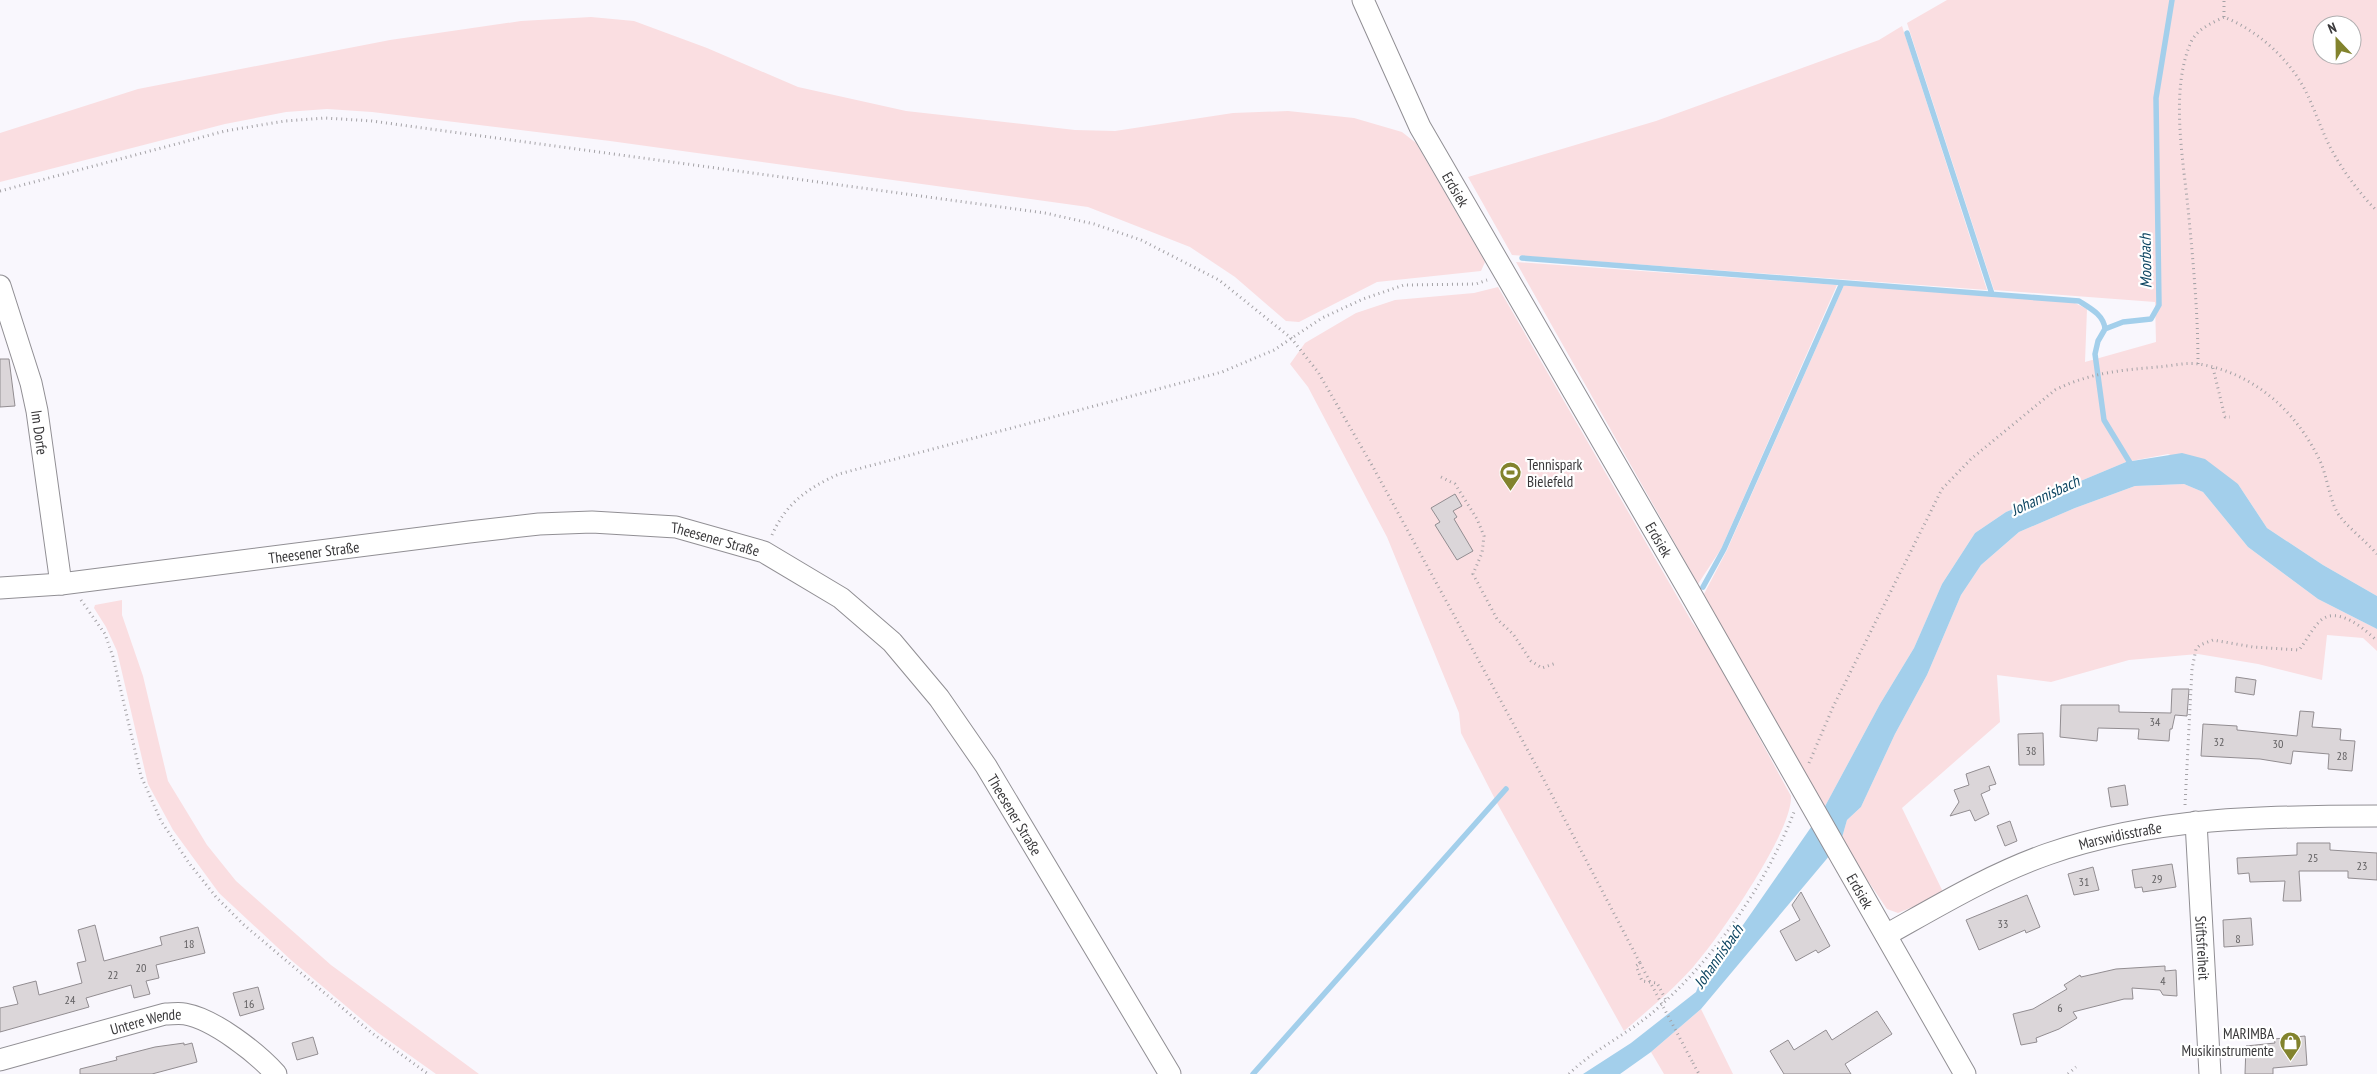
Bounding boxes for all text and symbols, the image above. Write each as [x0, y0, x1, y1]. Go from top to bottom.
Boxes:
north arrow [2312, 15, 2362, 65]
text: N [2325, 18, 2339, 38]
street label: Erdsiek [1438, 168, 1474, 210]
water label: Moorbach [2135, 233, 2155, 288]
street label: Im Dorfe [27, 409, 52, 456]
place label: Tennispark Bielefeld [1527, 455, 1582, 491]
sports icon: Tennispark Bielefeld [1499, 461, 1523, 492]
water label: Johannisbach [2007, 470, 2083, 520]
street label: Theesener Straße [671, 517, 762, 560]
street label: Erdsiek [1642, 518, 1677, 561]
street label: Theesener Straße [267, 537, 360, 567]
house number: 34 [2150, 714, 2161, 729]
house number: 32 [2214, 734, 2224, 749]
house number: 30 [2273, 736, 2283, 751]
house number: 38 [2026, 743, 2036, 758]
house number: 28 [2337, 748, 2347, 763]
street label: Theesener Straße [983, 771, 1047, 859]
street label: Marswidisstraße [2076, 817, 2163, 853]
house number: 25 [2308, 850, 2318, 865]
house number: 23 [2357, 858, 2367, 873]
street label: Erdsiek [1843, 870, 1878, 912]
house number: 29 [2152, 871, 2162, 886]
house number: 31 [2079, 874, 2089, 889]
street label: Stiftsfreiheit [2192, 915, 2214, 980]
house number: 33 [1998, 916, 2008, 931]
water label: Johannisbach [1688, 919, 1748, 993]
house number: 8 [2235, 931, 2241, 946]
house number: 18 [184, 936, 194, 951]
house number: 20 [136, 960, 146, 975]
house number: 22 [108, 967, 118, 982]
house number: 4 [2160, 973, 2166, 988]
house number: 24 [65, 992, 76, 1007]
house number: 16 [244, 996, 254, 1011]
house number: 6 [2057, 1000, 2063, 1015]
street label: Untere Wende [108, 1004, 181, 1038]
place label: MARIMBA Musikinstrumente [2181, 1024, 2275, 1060]
shop icon: MARIMBA Musikinstrumente [2278, 1030, 2302, 1061]

